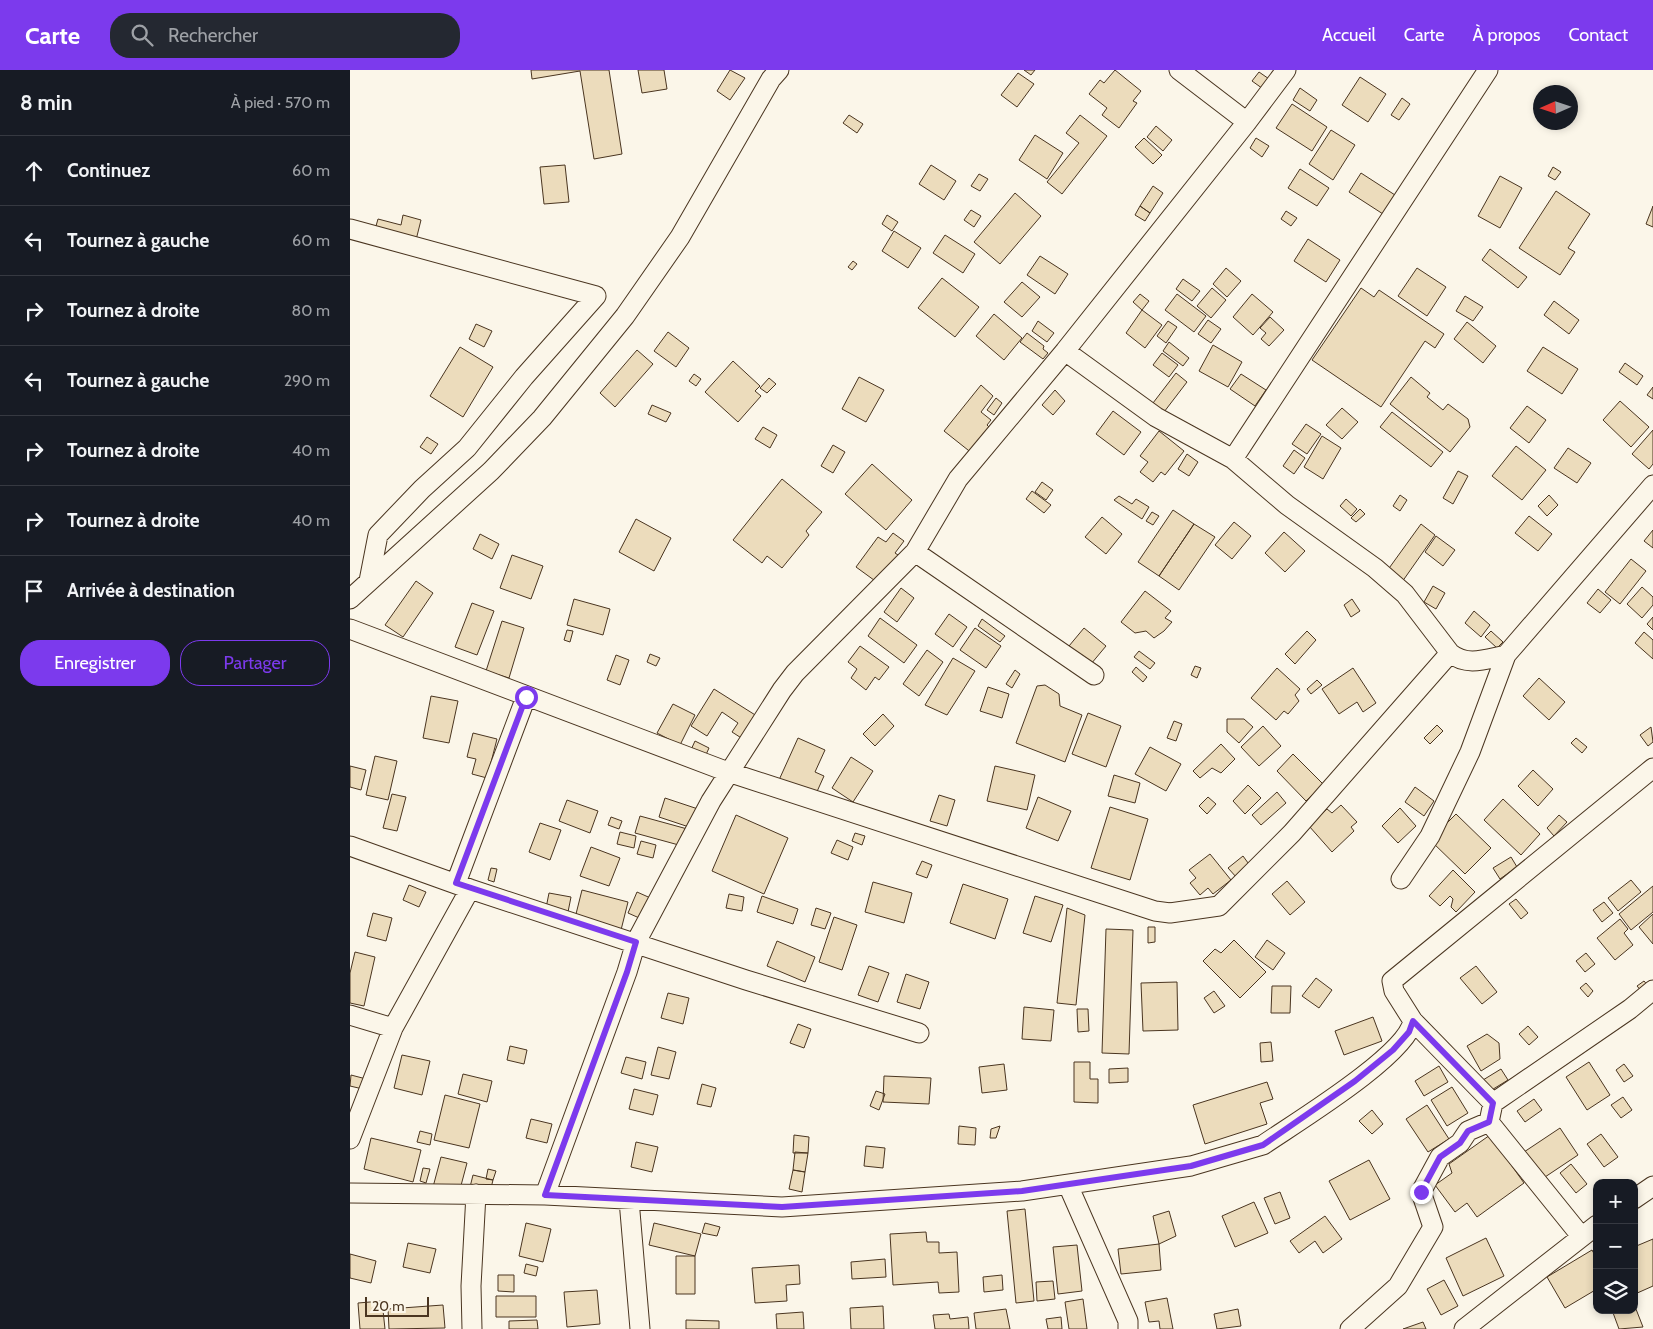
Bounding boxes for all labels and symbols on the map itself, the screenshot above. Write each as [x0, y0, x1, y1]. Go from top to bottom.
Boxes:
north arrow [1533, 85, 1578, 130]
route start [515, 686, 538, 709]
route end [1410, 1181, 1433, 1204]
scale bar [365, 1294, 429, 1317]

